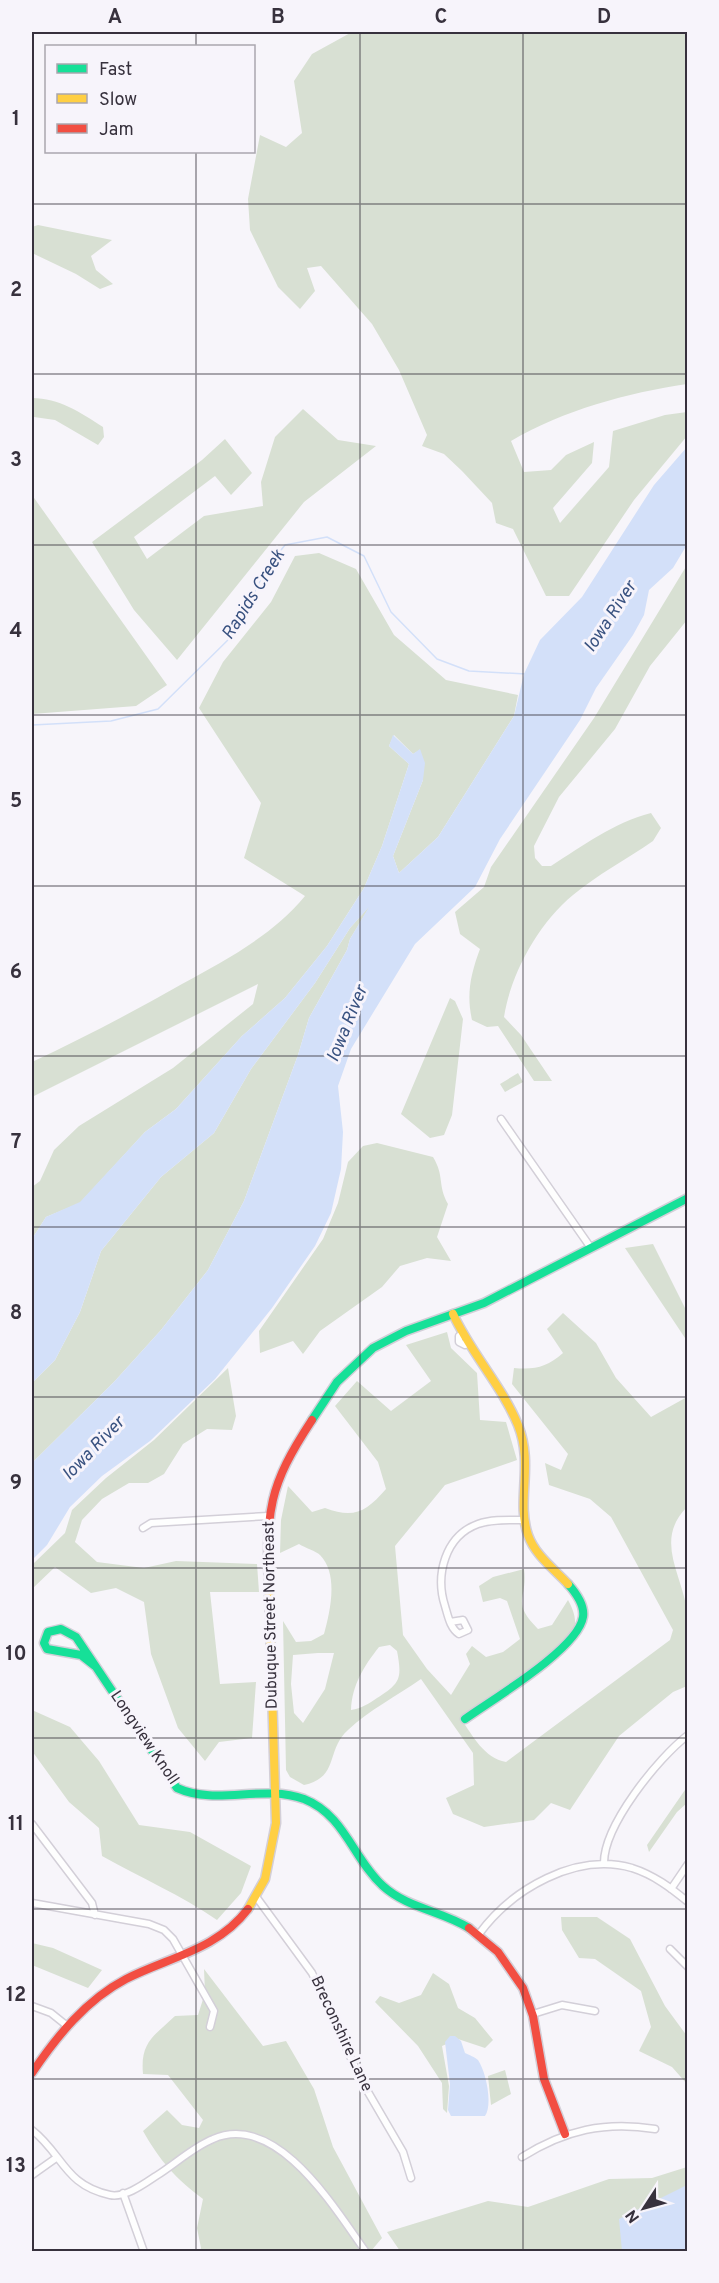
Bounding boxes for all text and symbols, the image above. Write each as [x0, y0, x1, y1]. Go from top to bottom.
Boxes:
text: A [108, 5, 122, 31]
text: B [271, 5, 285, 31]
text: C [435, 5, 447, 31]
text: D [597, 5, 611, 31]
legend [45, 45, 255, 153]
text: Fast [99, 59, 132, 82]
text: Slow [99, 89, 137, 112]
text: 1 [12, 107, 20, 133]
text: Jam [99, 119, 134, 142]
text: 2 [10, 278, 22, 304]
text: 3 [10, 448, 22, 474]
water label: Rapids Creek [217, 545, 291, 644]
water label: Iowa River [579, 575, 644, 657]
text: 4 [10, 619, 22, 645]
text: 5 [10, 789, 22, 815]
text: 6 [10, 960, 22, 986]
water label: Iowa River [322, 980, 375, 1066]
text: 7 [11, 1130, 21, 1156]
text: 8 [10, 1301, 22, 1327]
water label: Iowa River [58, 1410, 132, 1486]
text: 9 [10, 1471, 22, 1497]
street label: Dubuque Street Northeast [259, 1521, 283, 1709]
text: 10 [5, 1642, 27, 1668]
street label: Longview Knoll [105, 1687, 183, 1789]
text: 11 [8, 1812, 24, 1838]
street label: Breconshire Lane [305, 1973, 377, 2095]
text: 12 [6, 1983, 26, 2009]
text: 13 [6, 2154, 26, 2180]
north arrow [614, 2178, 674, 2238]
text: N [622, 2205, 645, 2226]

